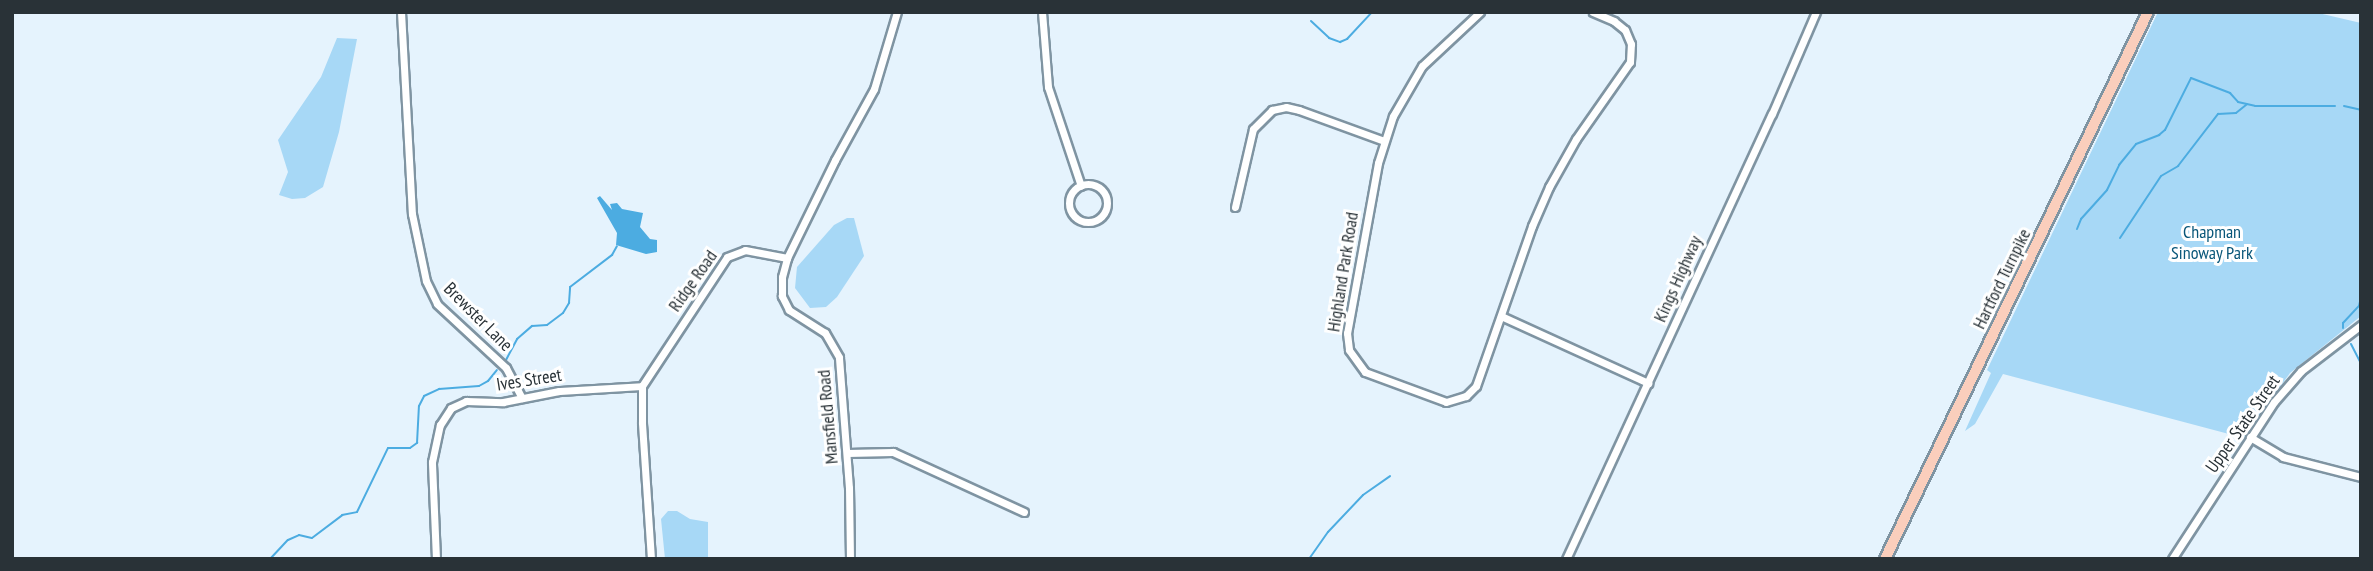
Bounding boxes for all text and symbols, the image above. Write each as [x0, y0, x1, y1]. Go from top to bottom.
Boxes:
street label: Highland Park Road [1323, 210, 1363, 334]
park label: Chapman Sinoway Park [2171, 222, 2253, 264]
street label: Hartford Turnpike [1968, 225, 2036, 333]
street label: Kings Highway [1649, 232, 1707, 326]
street label: Ridge Road [664, 246, 722, 316]
street label: Brewster Lane [439, 278, 517, 356]
street label: Ives Street [495, 364, 563, 396]
street label: Mansfield Road [813, 369, 843, 465]
street label: Upper State Street [2201, 371, 2285, 477]

